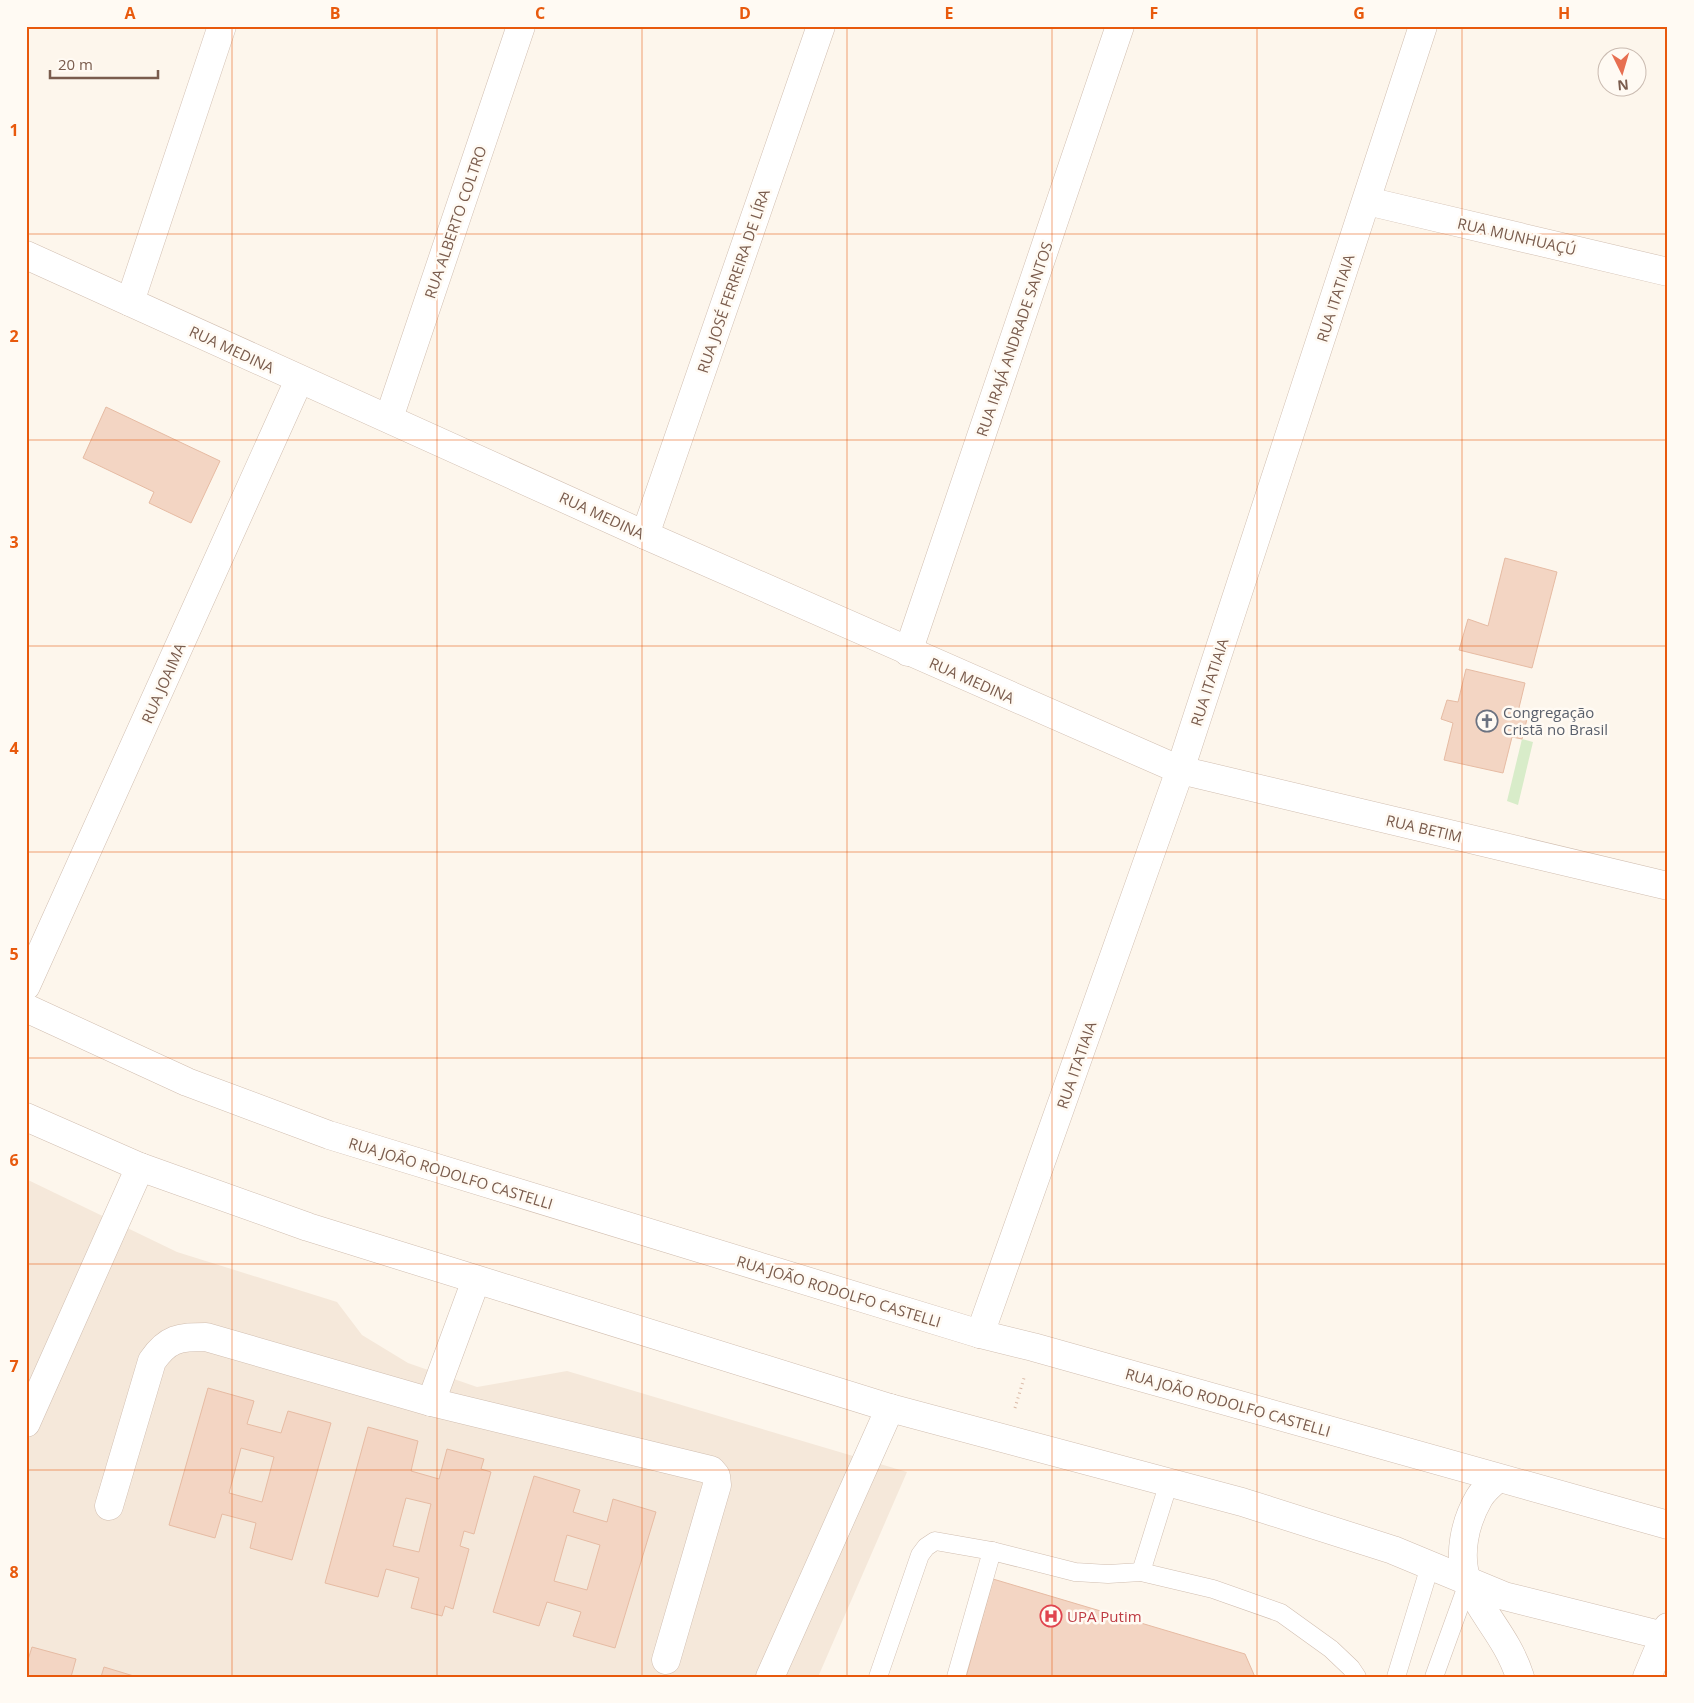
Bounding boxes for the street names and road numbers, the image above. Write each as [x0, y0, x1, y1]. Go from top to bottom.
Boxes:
street label: RUA ALBERTO COLTRO [419, 143, 491, 301]
street label: RUA JOSÉ FERREIRA DE LÍRA [692, 186, 774, 376]
street label: RUA MUNHUAÇÚ [1456, 213, 1578, 259]
street label: RUA IRAJÁ ANDRADE SANTOS [971, 239, 1057, 439]
street label: RUA ITATIAIA [1311, 251, 1359, 344]
street label: RUA MEDINA [186, 321, 278, 378]
street label: RUA MEDINA [556, 487, 648, 544]
street label: RUA ITATIAIA [1185, 635, 1233, 728]
street label: RUA JOAIMA [136, 639, 190, 726]
street label: RUA MEDINA [926, 652, 1018, 708]
street label: RUA BETIM [1384, 810, 1464, 846]
street label: RUA ITATIAIA [1052, 1018, 1100, 1111]
street label: RUA JOÃO RODOLFO CASTELLI [346, 1132, 556, 1214]
street label: RUA JOÃO RODOLFO CASTELLI [734, 1250, 944, 1332]
street label: RUA JOÃO RODOLFO CASTELLI [1123, 1363, 1333, 1441]

